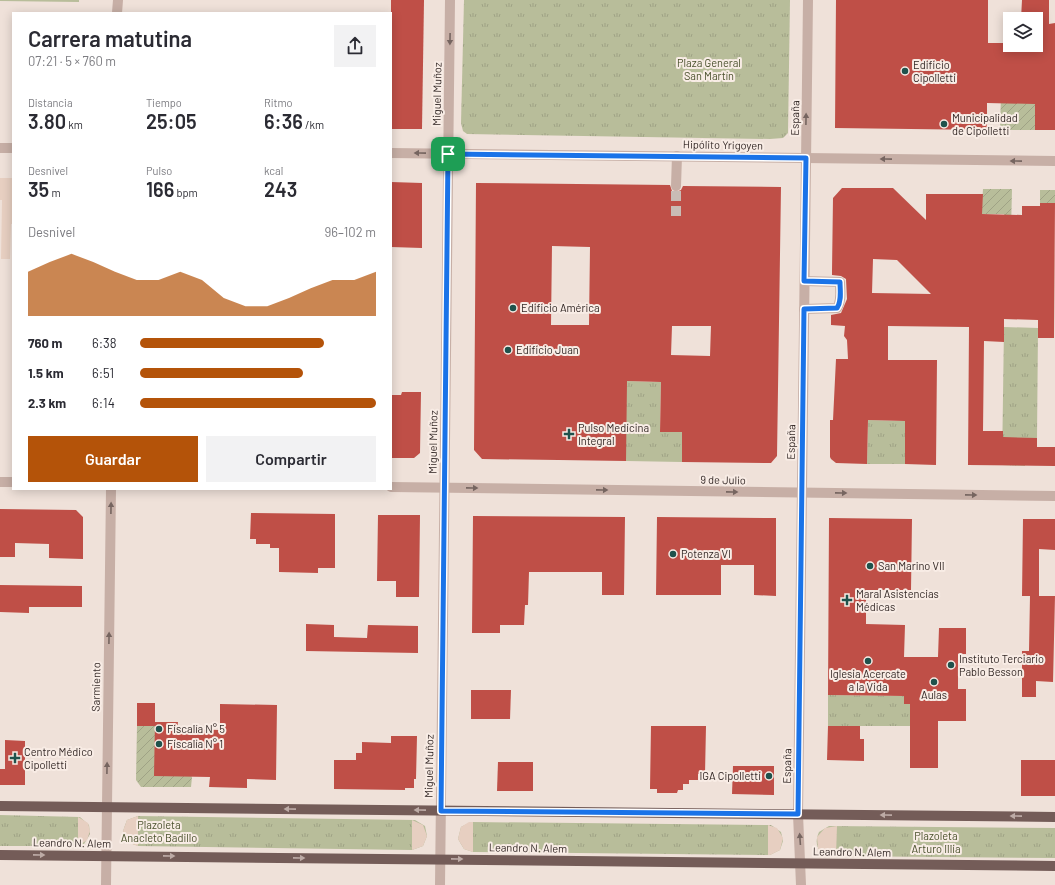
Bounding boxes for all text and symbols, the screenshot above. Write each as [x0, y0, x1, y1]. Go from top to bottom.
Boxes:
map controls [1003, 12, 1043, 52]
button: layers [1003, 12, 1043, 52]
text: Carrera matutina [28, 25, 192, 51]
button: share [334, 25, 376, 67]
one-way arrow [447, 33, 453, 46]
text: 07:21 · 5 × 760 m [28, 53, 116, 69]
park label: Plaza General San Martín [677, 56, 741, 82]
place label: Edificio Cipolletti [913, 58, 956, 84]
street label: Miguel Muñoz [429, 62, 444, 126]
marker: Edificio Cipolletti [900, 66, 910, 76]
text: Distancia [28, 96, 73, 109]
text: Tiempo [146, 96, 182, 109]
text: Ritmo [264, 96, 293, 109]
street label: España [788, 100, 801, 136]
text: 3.80 [28, 109, 66, 133]
text: 25:05 [146, 109, 197, 133]
text: 6:36 [264, 109, 303, 133]
place label: Municipalidad de Cipolletti [952, 111, 1018, 137]
one-way arrow [803, 113, 810, 125]
text: km [66, 118, 83, 131]
text: /km [303, 118, 324, 131]
marker: Municipalidad de Cipolletti [939, 119, 949, 129]
pin [431, 137, 465, 171]
street label: Hipólito Yrigoyen [683, 137, 763, 152]
icon: arrive [437, 143, 459, 165]
one-way arrow [413, 150, 426, 156]
one-way arrow [879, 156, 892, 162]
one-way arrow [1010, 157, 1022, 164]
text: Desnivel [28, 164, 68, 177]
text: Pulso [146, 164, 172, 177]
text: kcal [264, 164, 283, 177]
text: 35 [28, 177, 49, 201]
text: 166 [146, 177, 174, 201]
text: 243 [264, 177, 297, 201]
text: m [49, 186, 61, 199]
text: bpm [174, 186, 198, 199]
text: Desnivel [28, 224, 75, 240]
text: 96–102 m [324, 224, 376, 240]
place label: Edificio América [521, 301, 600, 314]
marker: Edificio América [508, 303, 518, 313]
text: 760 m [28, 335, 62, 351]
text: 6:38 [92, 335, 117, 351]
place label: Edificio Juan [516, 343, 579, 356]
marker: Edificio Juan [503, 345, 513, 355]
text: 1.5 km [28, 365, 64, 381]
text: 6:51 [92, 365, 114, 381]
text: 2.3 km [28, 395, 66, 411]
text: 6:14 [92, 395, 115, 411]
street label: Miguel Muñoz [425, 410, 440, 474]
place label: Pulso Medicina Integral [578, 421, 649, 447]
street label: España [784, 424, 797, 460]
marker: Pulso Medicina Integral [563, 428, 575, 440]
button: Guardar [28, 436, 198, 482]
button: Compartir [206, 436, 376, 482]
street label: 9 de Julio [700, 473, 746, 486]
one-way arrow [466, 485, 479, 491]
one-way arrow [596, 487, 609, 493]
one-way arrow [726, 489, 739, 495]
one-way arrow [835, 490, 848, 496]
one-way arrow [965, 492, 978, 498]
one-way arrow [108, 501, 114, 514]
place label: Potenza VI [681, 547, 731, 560]
marker: Potenza VI [668, 549, 678, 559]
place label: San Marino VII [878, 559, 945, 572]
marker: San Marino VII [865, 561, 875, 571]
place label: Maral Asistencias Médicas [856, 587, 939, 613]
marker: Maral Asistencias Médicas [841, 594, 853, 606]
one-way arrow [106, 631, 112, 644]
place label: Instituto Terciario Pablo Besson [959, 652, 1044, 678]
marker: Iglesia Acercate a la Vida [863, 656, 873, 666]
marker: Instituto Terciario Pablo Besson [946, 660, 956, 670]
street label: Sarmiento [89, 662, 102, 712]
place label: Iglesia Acercate a la Vida [830, 667, 906, 693]
marker: Aulas [929, 677, 939, 687]
place label: Aulas [921, 688, 947, 701]
place label: Fiscalía N° 5 [167, 722, 225, 735]
marker: Fiscalía N° 5 [154, 724, 164, 734]
street label: Miguel Muñoz [421, 734, 436, 798]
place label: Fiscalía N° 1 [167, 737, 223, 750]
marker: Fiscalía N° 1 [154, 739, 164, 749]
place label: Centro Médico Cipolletti [24, 745, 93, 771]
street label: España [780, 748, 793, 784]
marker: Centro Médico Cipolletti [9, 752, 21, 764]
one-way arrow [104, 761, 110, 774]
place label: IGA Cipolletti [699, 769, 761, 782]
marker: IGA Cipolletti [764, 771, 774, 781]
one-way arrow [283, 806, 296, 812]
one-way arrow [414, 807, 426, 814]
one-way arrow [879, 812, 892, 818]
one-way arrow [1010, 813, 1022, 820]
park label: Plazoleta Anacleto Badillo [121, 818, 197, 844]
park label: Plazoleta Arturo Illia [911, 829, 961, 855]
one-way arrow [796, 833, 803, 845]
street label: Leandro N. Alem [33, 835, 111, 850]
street label: Leandro N. Alem [489, 840, 567, 855]
street label: Leandro N. Alem [813, 844, 891, 859]
one-way arrow [33, 852, 46, 858]
one-way arrow [163, 853, 176, 859]
one-way arrow [293, 855, 306, 861]
one-way arrow [451, 856, 464, 862]

